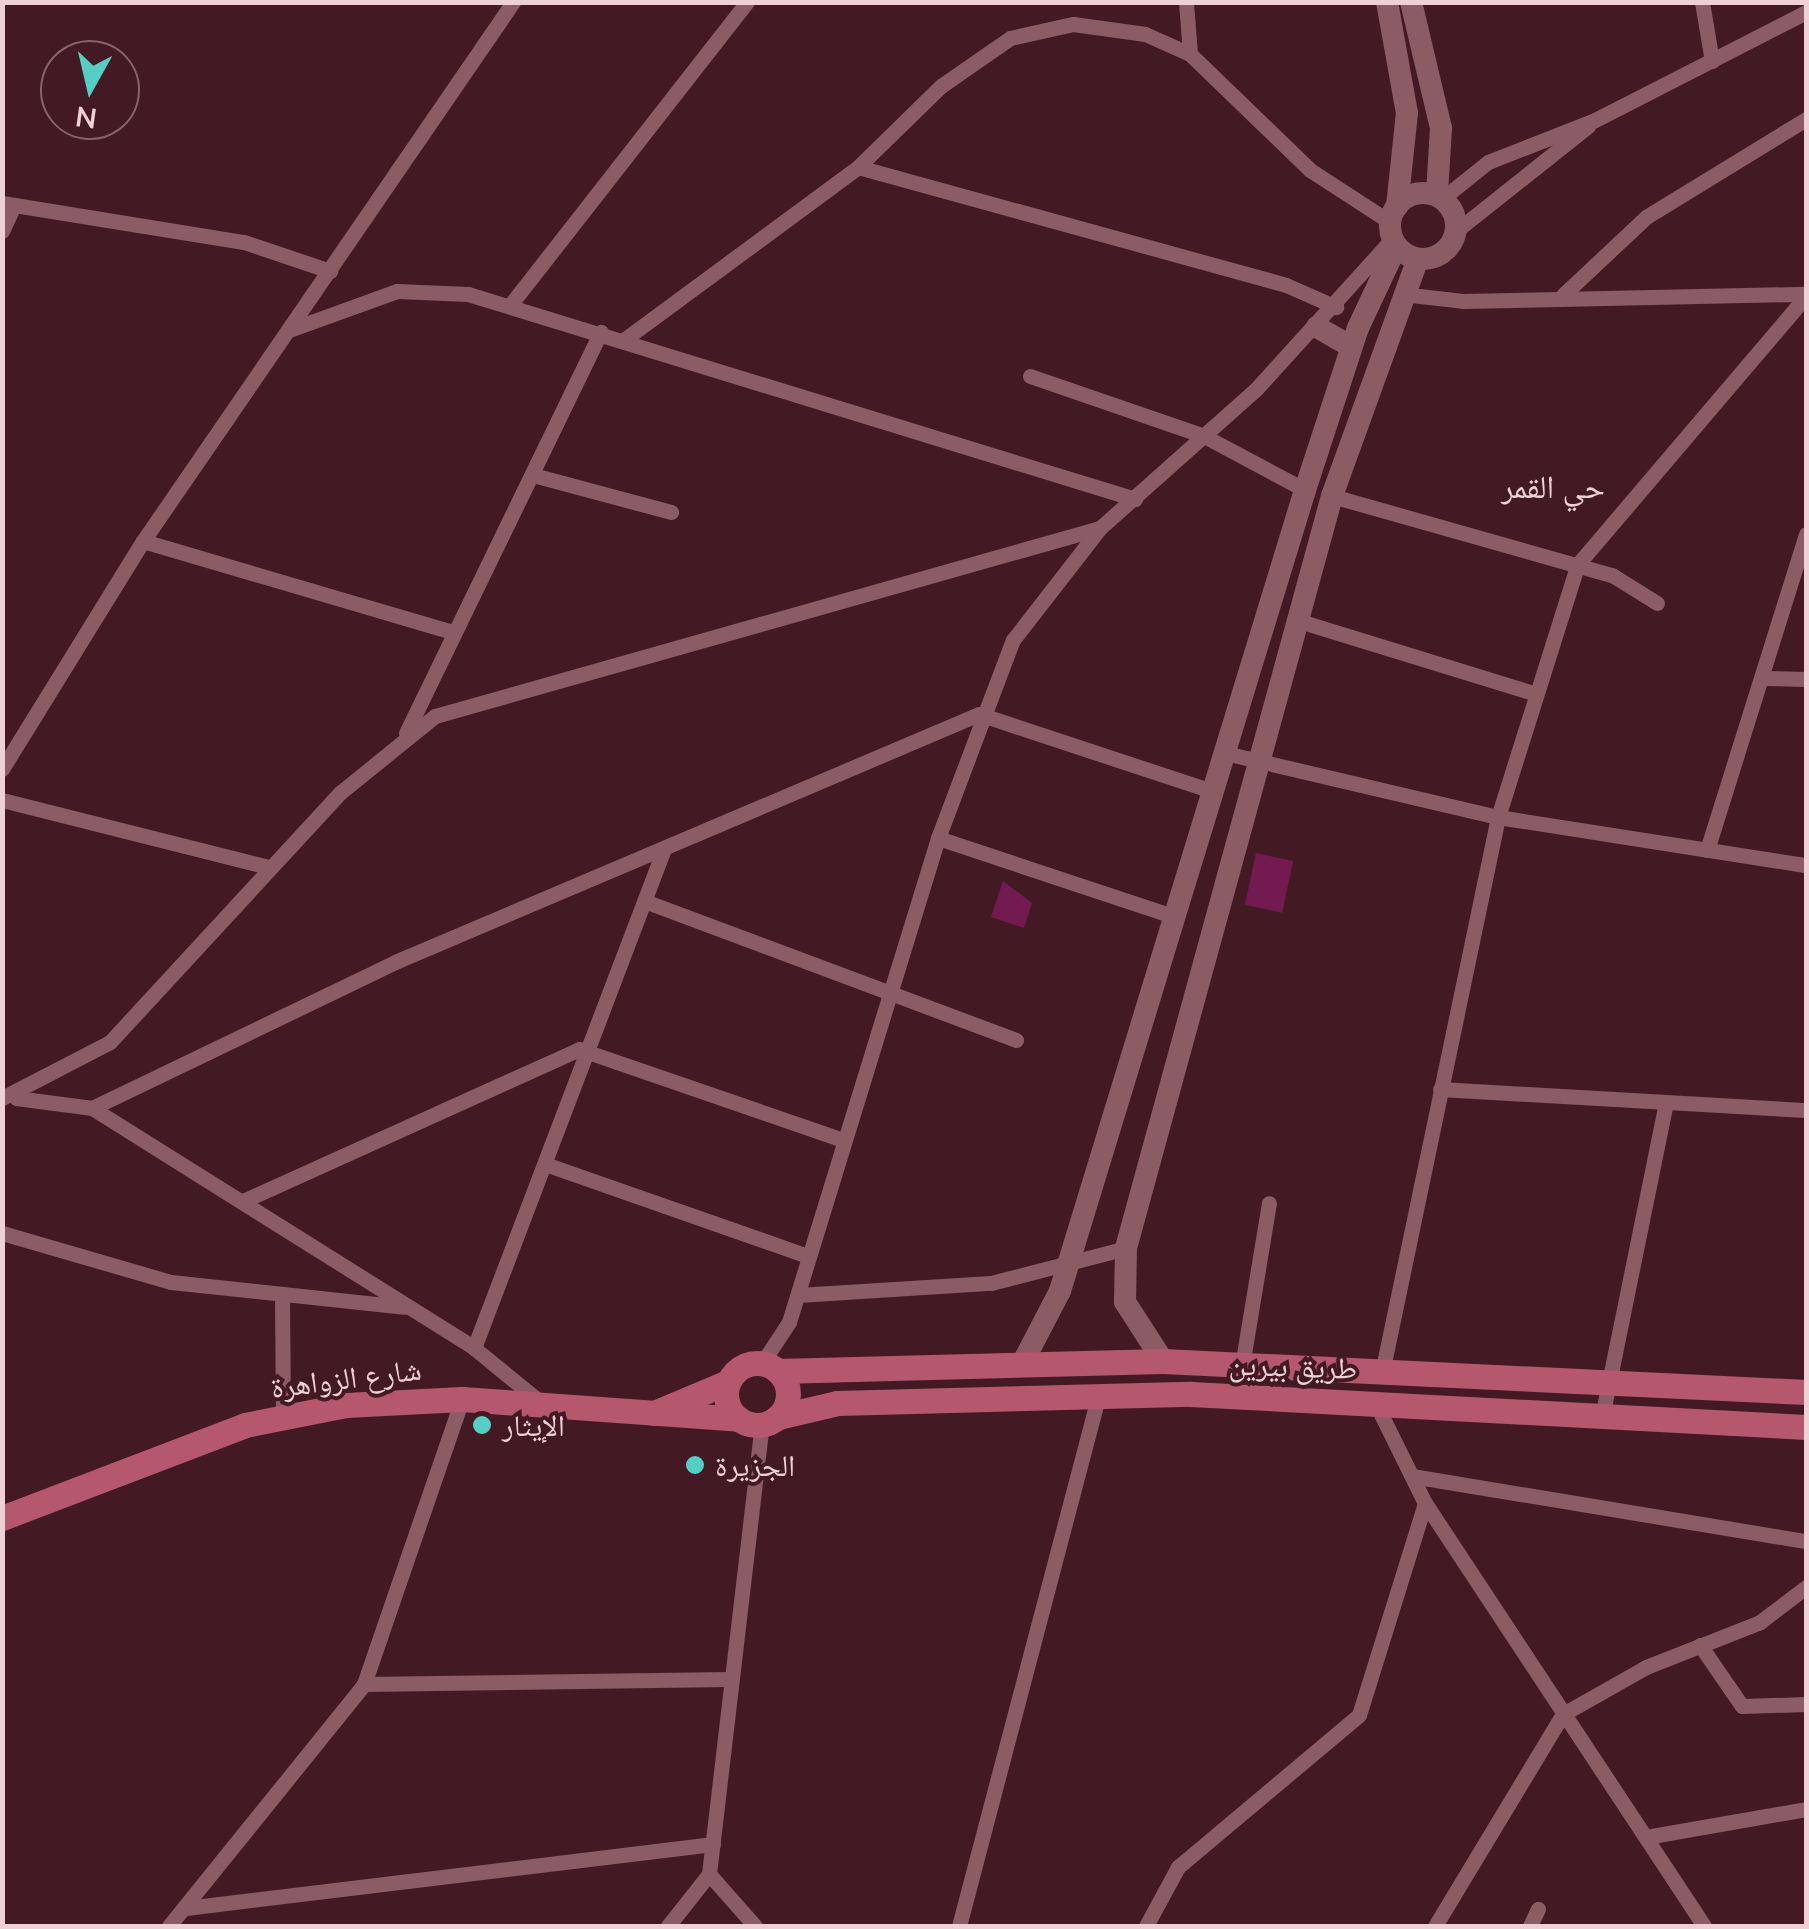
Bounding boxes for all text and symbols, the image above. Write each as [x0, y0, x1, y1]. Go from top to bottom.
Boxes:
north arrow [40, 40, 140, 140]
text: N [73, 99, 99, 137]
district label: حي القمر [1501, 467, 1605, 505]
street label: طريق بيرين [1228, 1346, 1358, 1386]
street label: شارع الزواهرة [269, 1351, 423, 1405]
place label: الإيثار [502, 1407, 565, 1443]
marker: الإيثار [471, 1414, 493, 1436]
place label: الجزيرة [715, 1447, 795, 1483]
marker: الجزيرة [684, 1454, 706, 1476]

